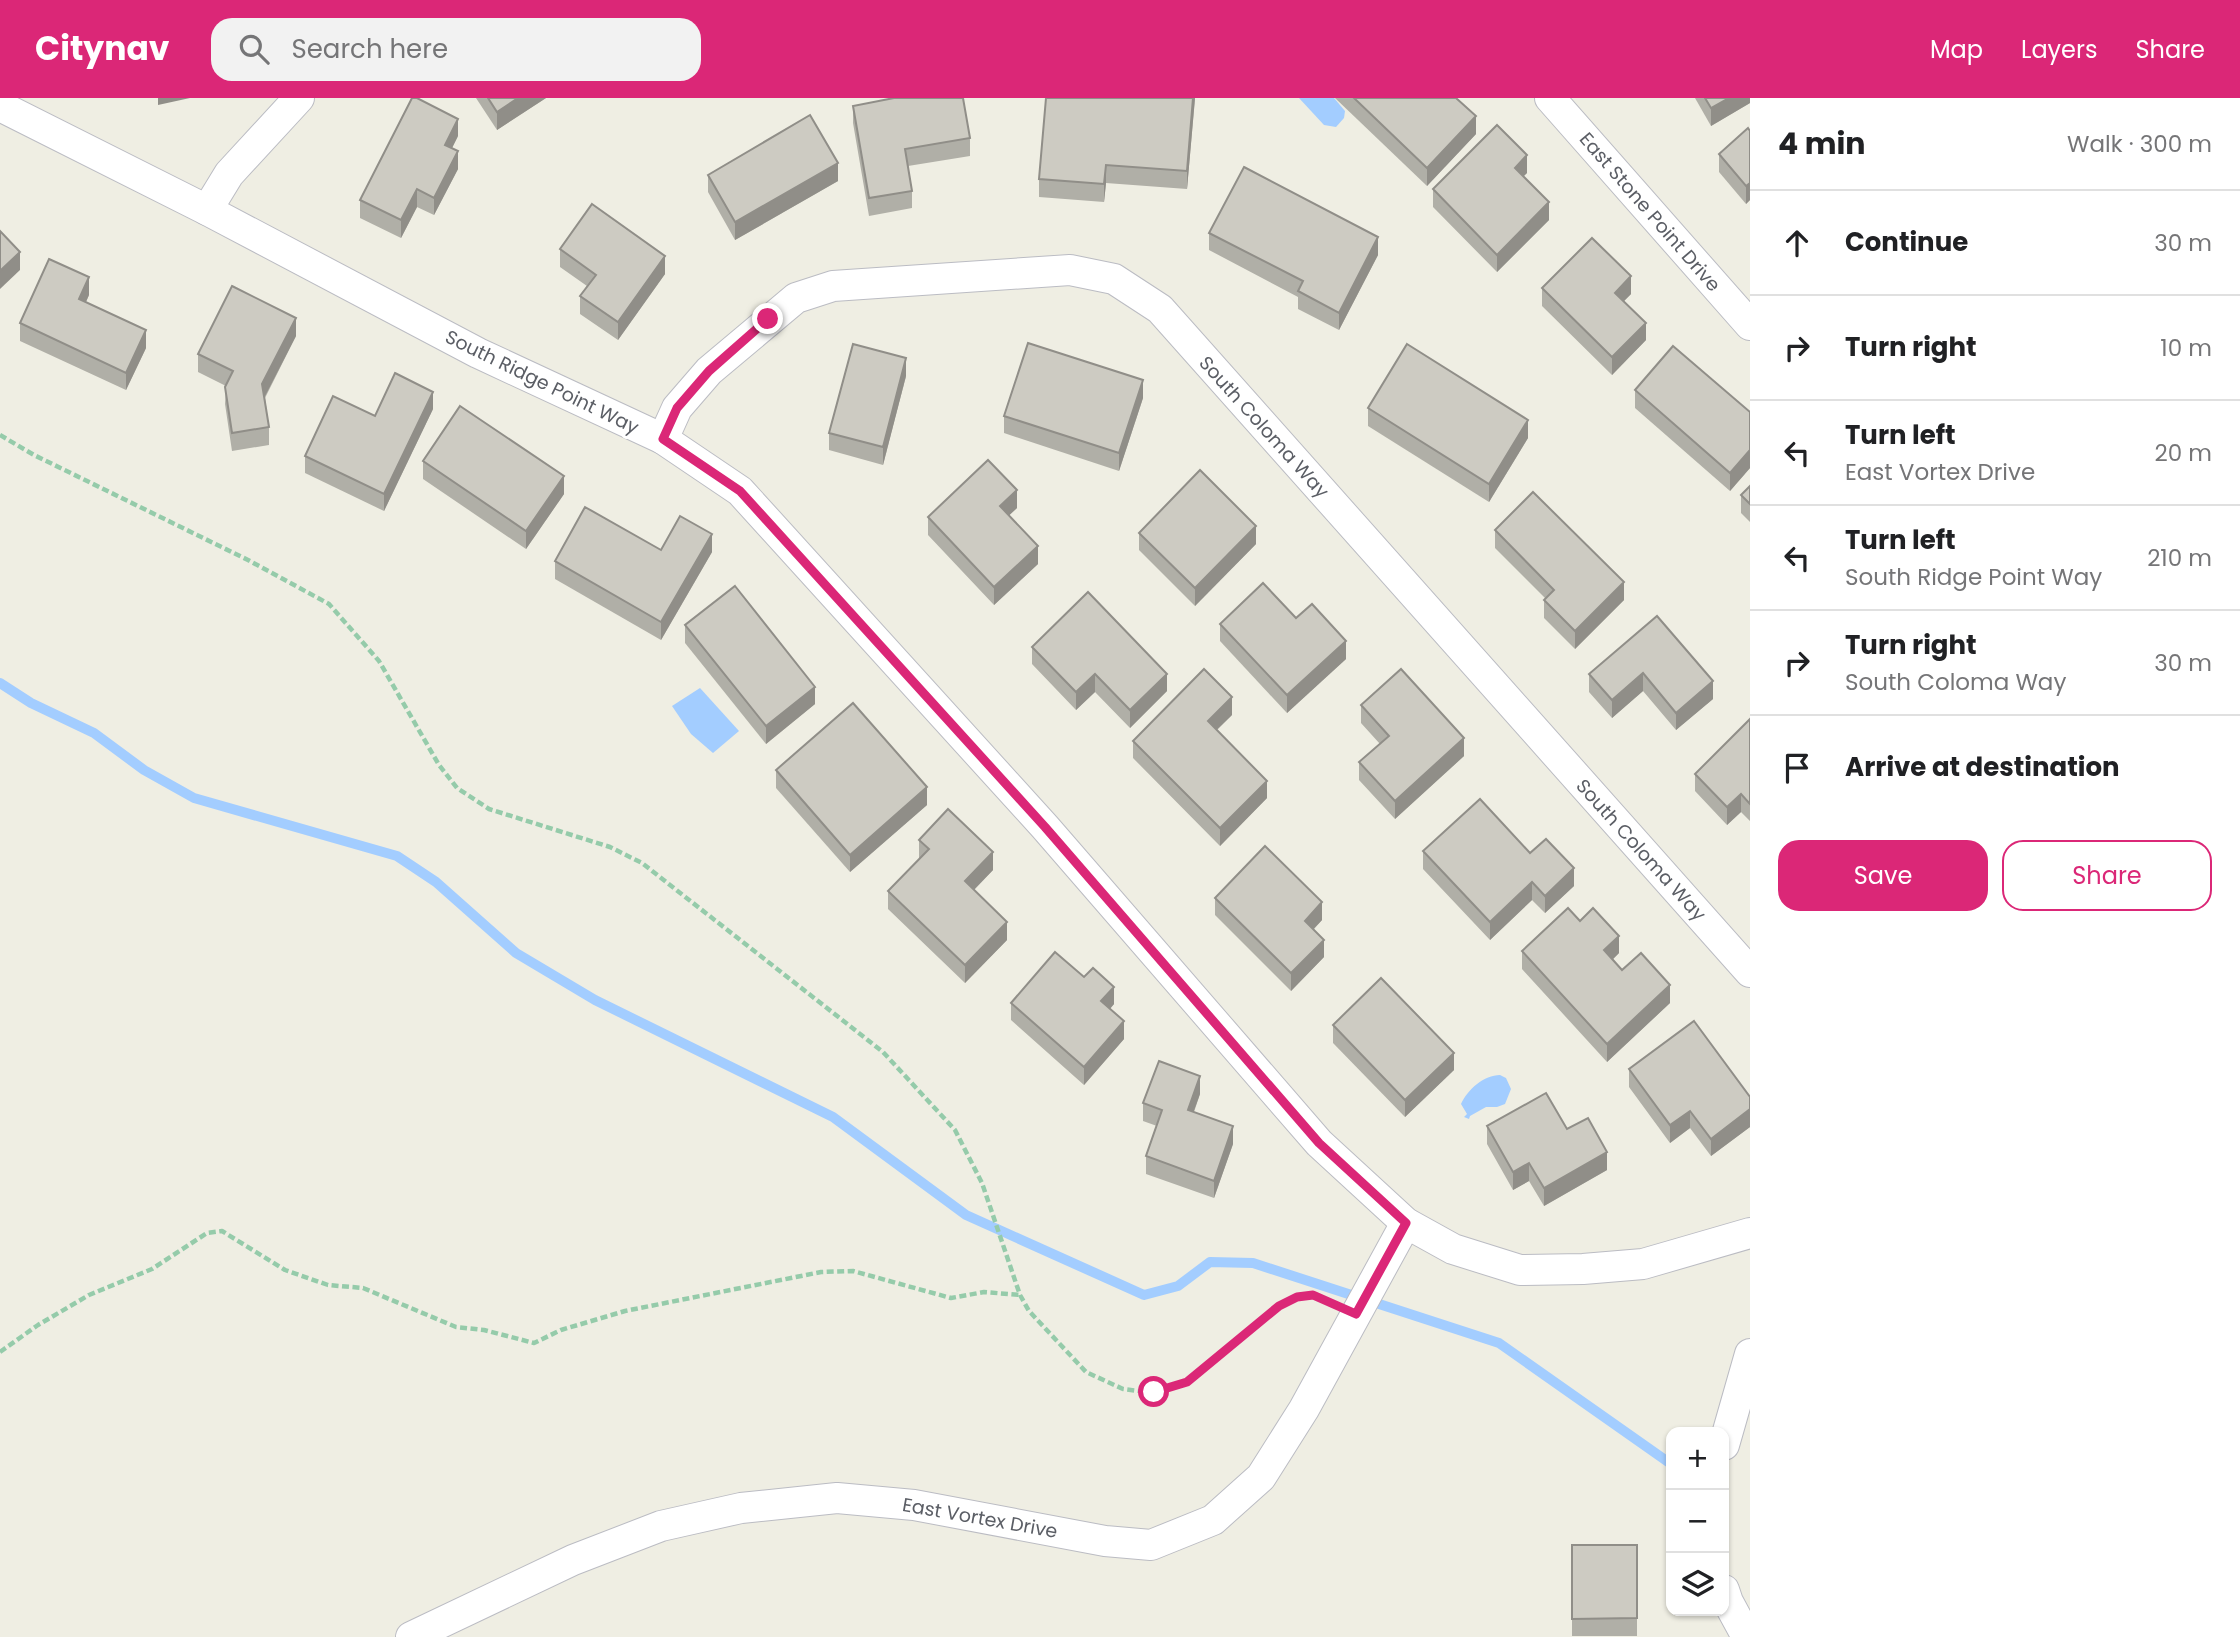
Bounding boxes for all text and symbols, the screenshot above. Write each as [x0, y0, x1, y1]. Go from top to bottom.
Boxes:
search box [211, 18, 701, 81]
text: Citynav [35, 25, 169, 72]
icon: search [235, 30, 273, 68]
text: Search here [291, 31, 448, 67]
text: Map [1930, 33, 1983, 66]
text: Layers [2021, 33, 2097, 66]
text: Share [2135, 33, 2205, 66]
text: 4 min [1778, 122, 1866, 165]
street label: East Stone Point Drive [1573, 126, 1727, 298]
text: Walk · 300 m [2067, 128, 2212, 160]
icon: ahead [1778, 224, 1816, 262]
text: Continue [1845, 224, 1968, 260]
text: 30 m [2154, 227, 2212, 259]
route end [752, 303, 783, 334]
street label: South Ridge Point Way [441, 323, 644, 441]
icon: right [1778, 329, 1816, 367]
text: Turn right [1845, 329, 1977, 365]
text: 10 m [2160, 332, 2212, 364]
street label: South Coloma Way [1193, 350, 1335, 504]
text: Turn left [1845, 417, 1956, 453]
icon: left [1778, 434, 1816, 472]
text: 20 m [2154, 437, 2212, 469]
text: East Vortex Drive [1845, 456, 2035, 488]
text: Turn left [1845, 522, 1956, 558]
icon: left [1778, 539, 1816, 577]
text: 210 m [2147, 542, 2212, 574]
text: South Ridge Point Way [1845, 561, 2102, 593]
text: Turn right [1845, 627, 1977, 663]
icon: right [1778, 644, 1816, 682]
text: 30 m [2154, 647, 2212, 679]
text: South Coloma Way [1845, 666, 2066, 698]
icon: arrive [1778, 749, 1816, 787]
text: Arrive at destination [1845, 749, 2120, 785]
street label: South Coloma Way [1570, 773, 1712, 927]
button: Save [1778, 840, 1988, 911]
button: Share [2002, 840, 2212, 911]
route start [1138, 1376, 1169, 1407]
map controls [1666, 1427, 1729, 1616]
button: + [1666, 1427, 1729, 1490]
button: − [1666, 1490, 1729, 1553]
street label: East Vortex Drive [900, 1491, 1060, 1545]
button: layers [1666, 1553, 1729, 1616]

